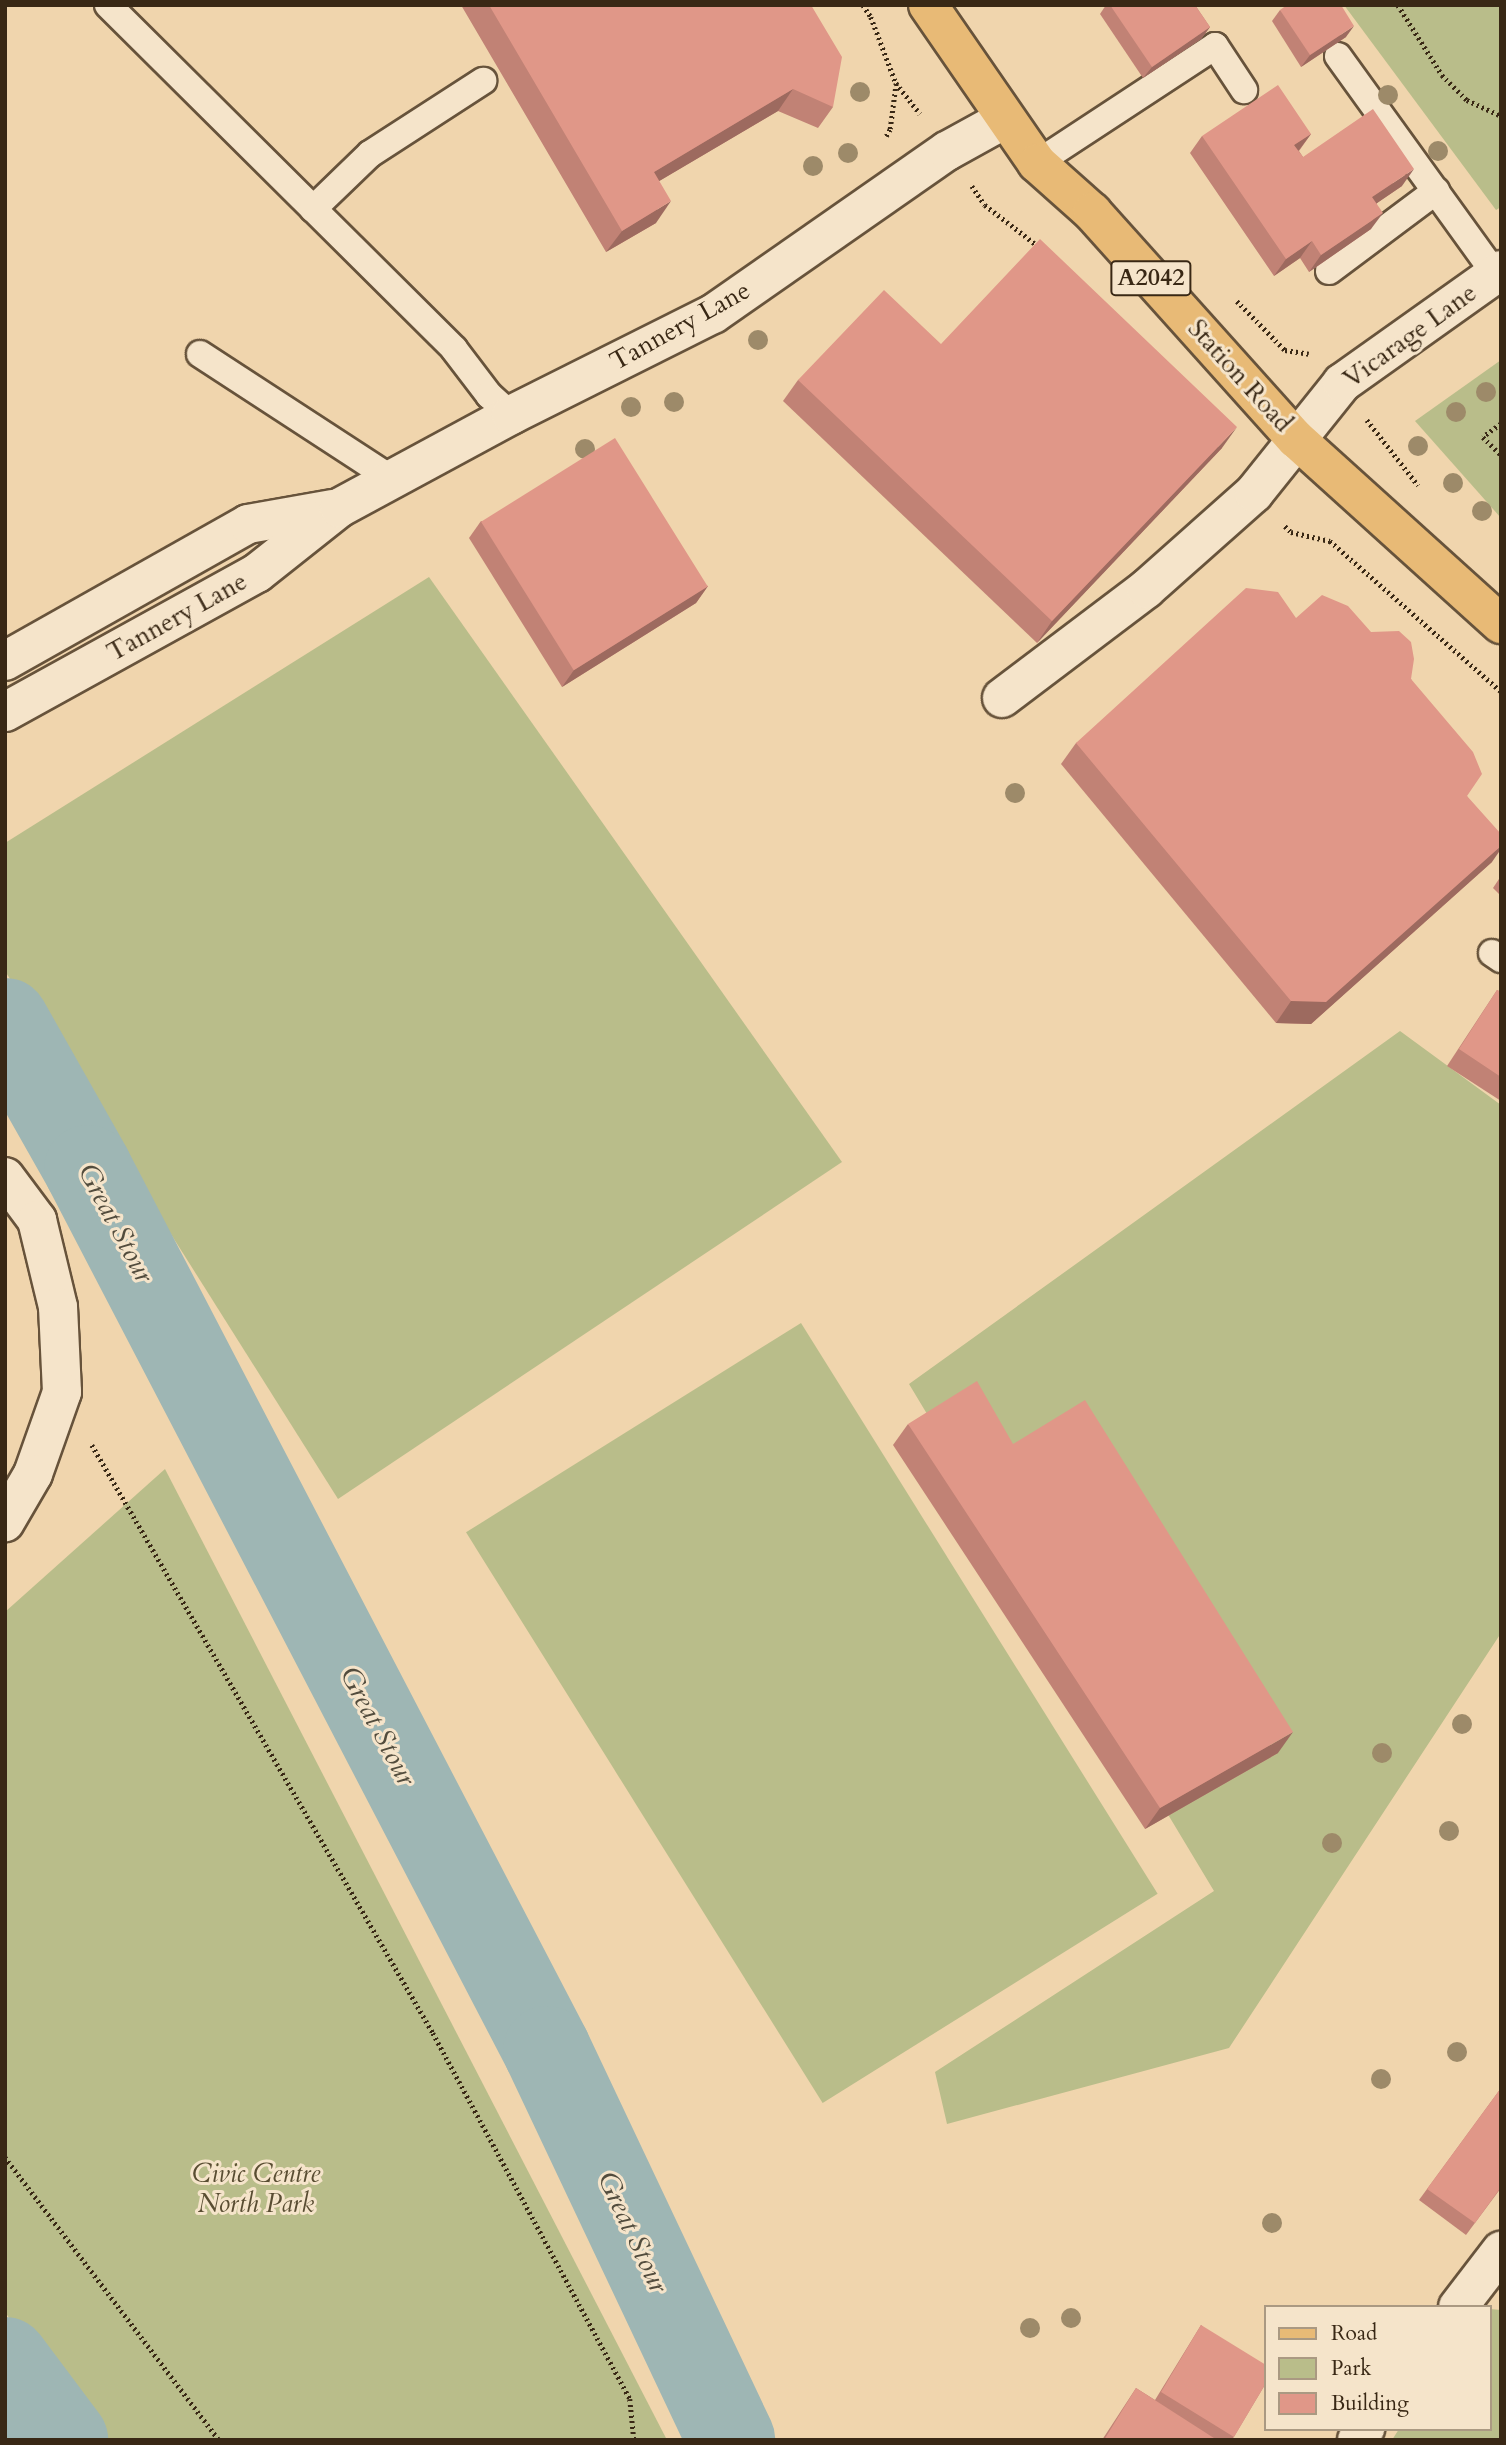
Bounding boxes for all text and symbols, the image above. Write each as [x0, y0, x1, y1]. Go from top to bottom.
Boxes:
road number: A2042 [1109, 258, 1193, 298]
street label: Tannery Lane [604, 275, 756, 377]
street label: Vicarage Lane [1337, 277, 1483, 395]
street label: Station Road [1181, 313, 1299, 439]
street label: Tannery Lane [101, 566, 253, 668]
water label: Great Stour [71, 1158, 161, 1288]
water label: Great Stour [333, 1661, 423, 1791]
park label: Civic Centre North Park [192, 2158, 320, 2220]
water label: Great Stour [590, 2166, 676, 2298]
legend [1264, 2305, 1492, 2431]
text: Road [1331, 2319, 1377, 2348]
text: Park [1331, 2354, 1371, 2383]
text: Building [1331, 2389, 1409, 2418]

